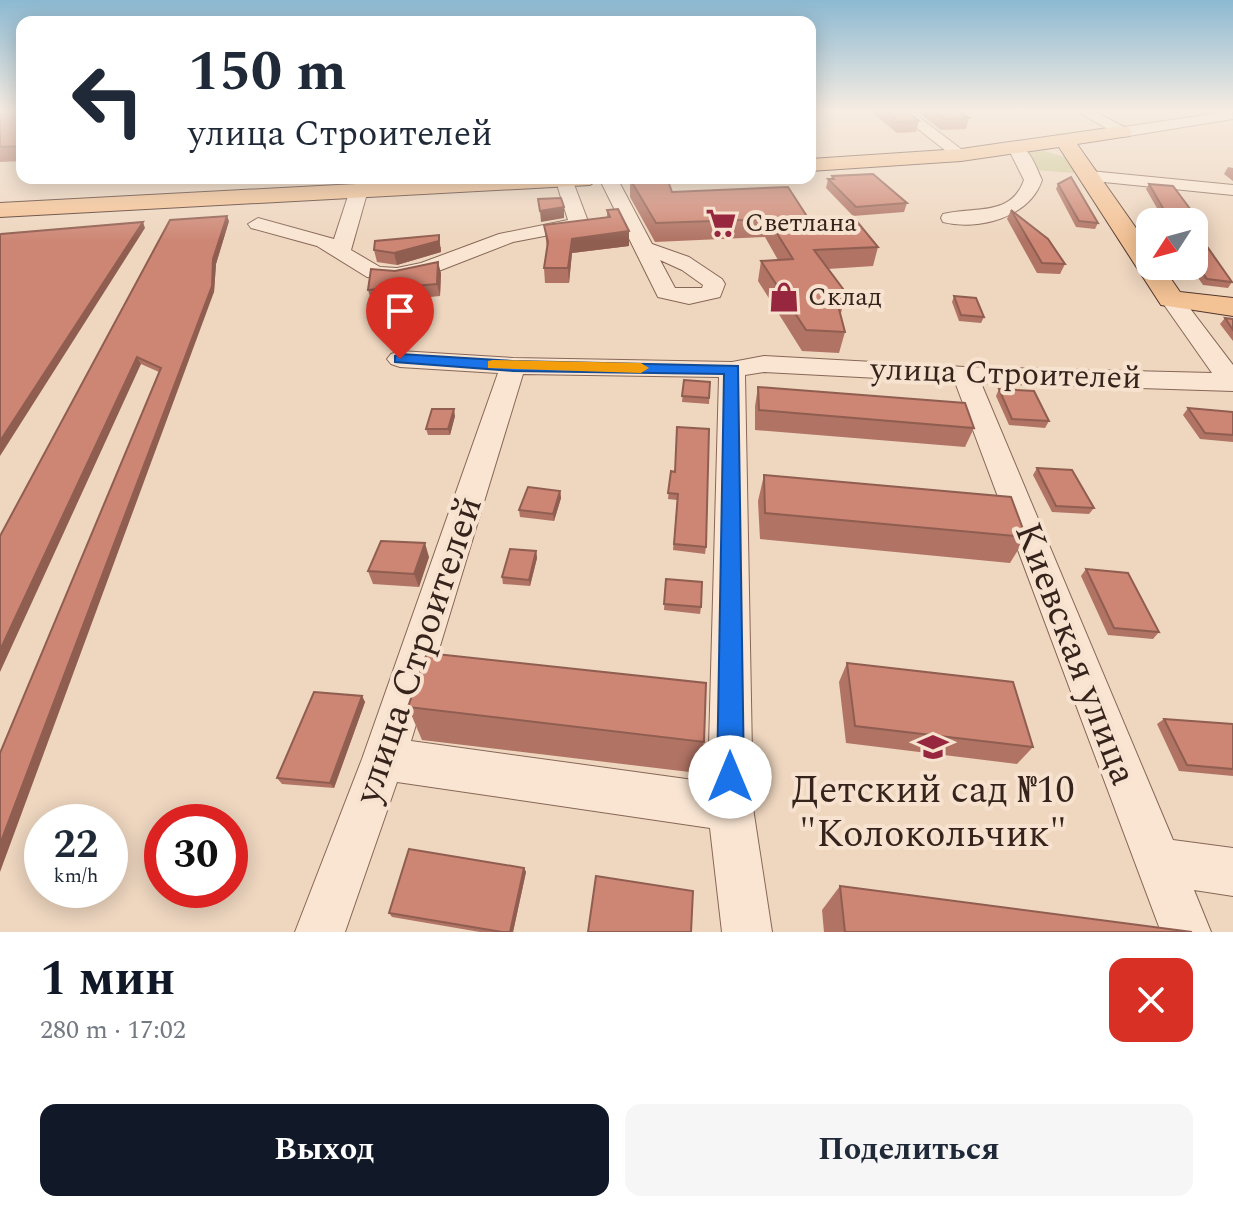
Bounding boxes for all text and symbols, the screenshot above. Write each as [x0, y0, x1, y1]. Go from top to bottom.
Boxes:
text: 150 m [188, 30, 347, 115]
icon: left [56, 48, 160, 152]
text: улица Строителей [188, 107, 493, 162]
place label: Светлана [745, 203, 857, 243]
supermarket icon: Светлана [704, 206, 738, 240]
north arrow [1136, 208, 1208, 280]
map controls [1136, 208, 1208, 280]
pin [366, 277, 434, 359]
place label: Склад [808, 277, 882, 317]
shop icon: Склад [767, 280, 801, 314]
icon: arrive [378, 289, 422, 333]
street label: улица Строителей [869, 345, 1142, 403]
street label: улица Строителей [339, 488, 499, 812]
street label: Киевская улица [998, 514, 1152, 794]
school or university icon: Детский сад №10 "Колокольчик" [916, 730, 950, 764]
position arrow [688, 735, 772, 819]
place label: Детский сад №10 "Колокольчик" [792, 762, 1074, 864]
speed limit sign: 30 [144, 804, 248, 908]
text: 22 [54, 815, 98, 876]
text: km/h [54, 861, 99, 891]
text: 1 мин [40, 943, 175, 1016]
button: close [1109, 958, 1193, 1042]
text: 280 m · 17:02 [40, 1010, 186, 1050]
button: Выход [40, 1104, 609, 1196]
button: Поделиться [625, 1104, 1193, 1196]

